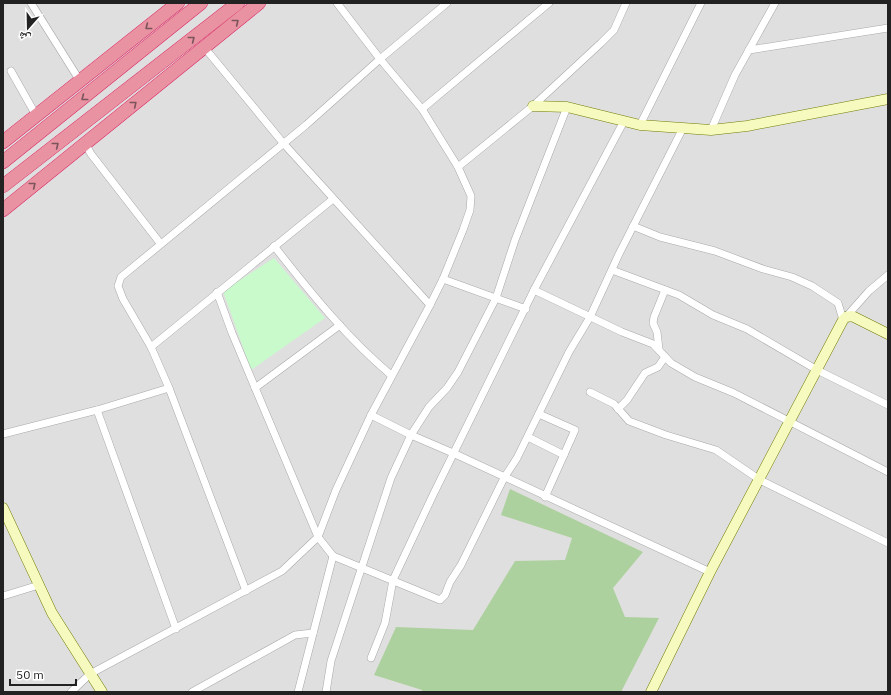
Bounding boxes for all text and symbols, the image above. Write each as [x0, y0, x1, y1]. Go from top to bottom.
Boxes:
north arrow [8, 8, 48, 48]
one-way arrow [231, 20, 238, 27]
one-way arrow [145, 23, 152, 30]
text: ش [16, 28, 33, 46]
one-way arrow [188, 36, 195, 44]
one-way arrow [81, 93, 88, 100]
one-way arrow [130, 101, 137, 108]
one-way arrow [51, 142, 58, 149]
one-way arrow [29, 183, 36, 190]
scale bar [10, 661, 76, 687]
text: 50 m [16, 667, 44, 682]

